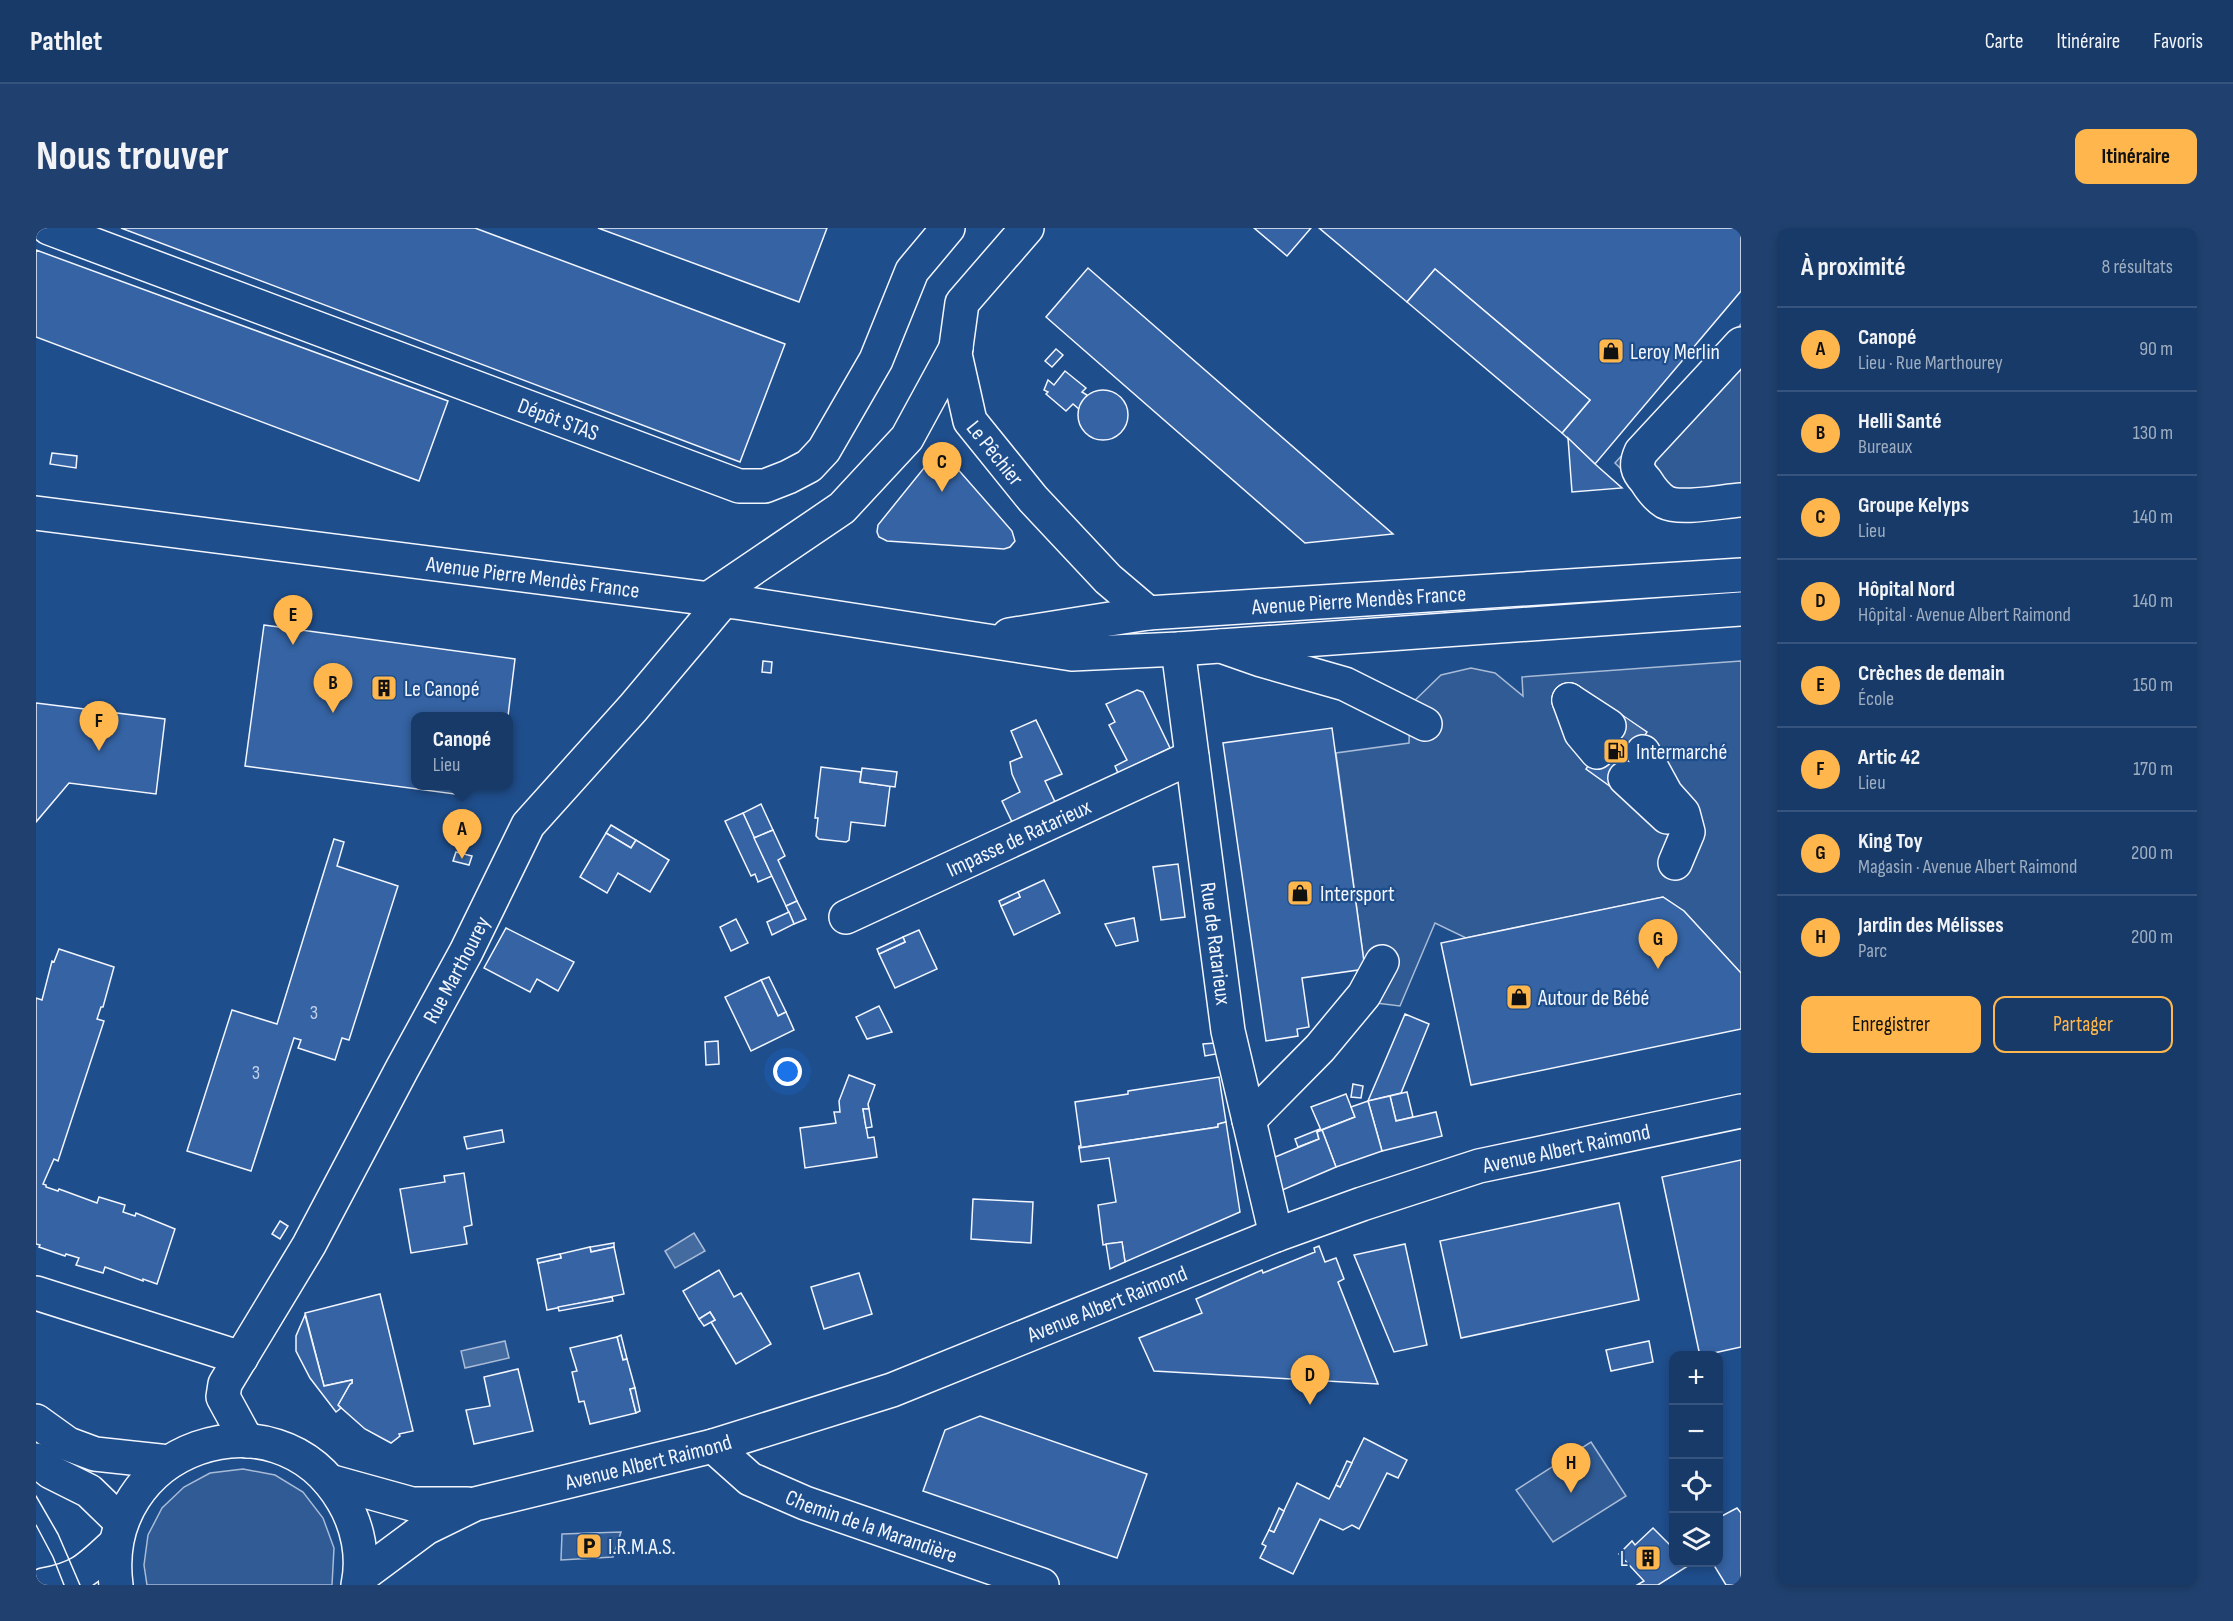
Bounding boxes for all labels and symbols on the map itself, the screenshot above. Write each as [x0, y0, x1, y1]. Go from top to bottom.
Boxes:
shop icon: Leroy Merlin [1596, 336, 1626, 366]
place label: Leroy Merlin [1630, 339, 1720, 366]
street label: Dépôt STAS [514, 393, 602, 447]
street label: Le Pêchier [960, 416, 1029, 492]
pin: C [922, 442, 962, 492]
street label: Avenue Pierre Mendès France [424, 551, 641, 605]
street label: Avenue Pierre Mendès France [1250, 581, 1467, 621]
pin: E [274, 596, 312, 645]
pin: B [314, 664, 352, 713]
building icon: Le Canopé [369, 673, 399, 703]
place label: Le Canopé [404, 676, 480, 703]
pin: F [80, 702, 118, 751]
fuel station icon: Intermarché [1601, 736, 1631, 766]
place label: Intermarché [1636, 739, 1727, 766]
street label: Impasse de Ratarieux [943, 793, 1096, 884]
pin: A [442, 810, 482, 859]
shop icon: Intersport [1285, 878, 1315, 908]
street label: Rue de Ratarieux [1194, 881, 1237, 1007]
place label: Intersport [1320, 881, 1395, 908]
street label: Rue Marthourey [418, 912, 497, 1028]
pin: G [1638, 920, 1678, 969]
shop icon: Autour de Bébé [1504, 982, 1534, 1012]
place label: Autour de Bébé [1537, 985, 1649, 1012]
house number: 3 [310, 1001, 318, 1025]
your location [773, 1057, 802, 1086]
house number: 3 [252, 1061, 260, 1085]
street label: Avenue Albert Raimond [1480, 1118, 1653, 1180]
street label: Avenue Albert Raimond [1023, 1260, 1191, 1349]
pin: D [1290, 1356, 1330, 1405]
street label: Avenue Albert Raimond [562, 1429, 735, 1497]
pin: H [1552, 1444, 1591, 1493]
street label: Chemin de la Marandière [781, 1484, 961, 1570]
parking icon: I.R.M.A.S. [574, 1531, 604, 1561]
place label: I.R.M.A.S. [608, 1534, 676, 1561]
building icon: L [1633, 1543, 1663, 1573]
place label: L [1620, 1546, 1628, 1573]

